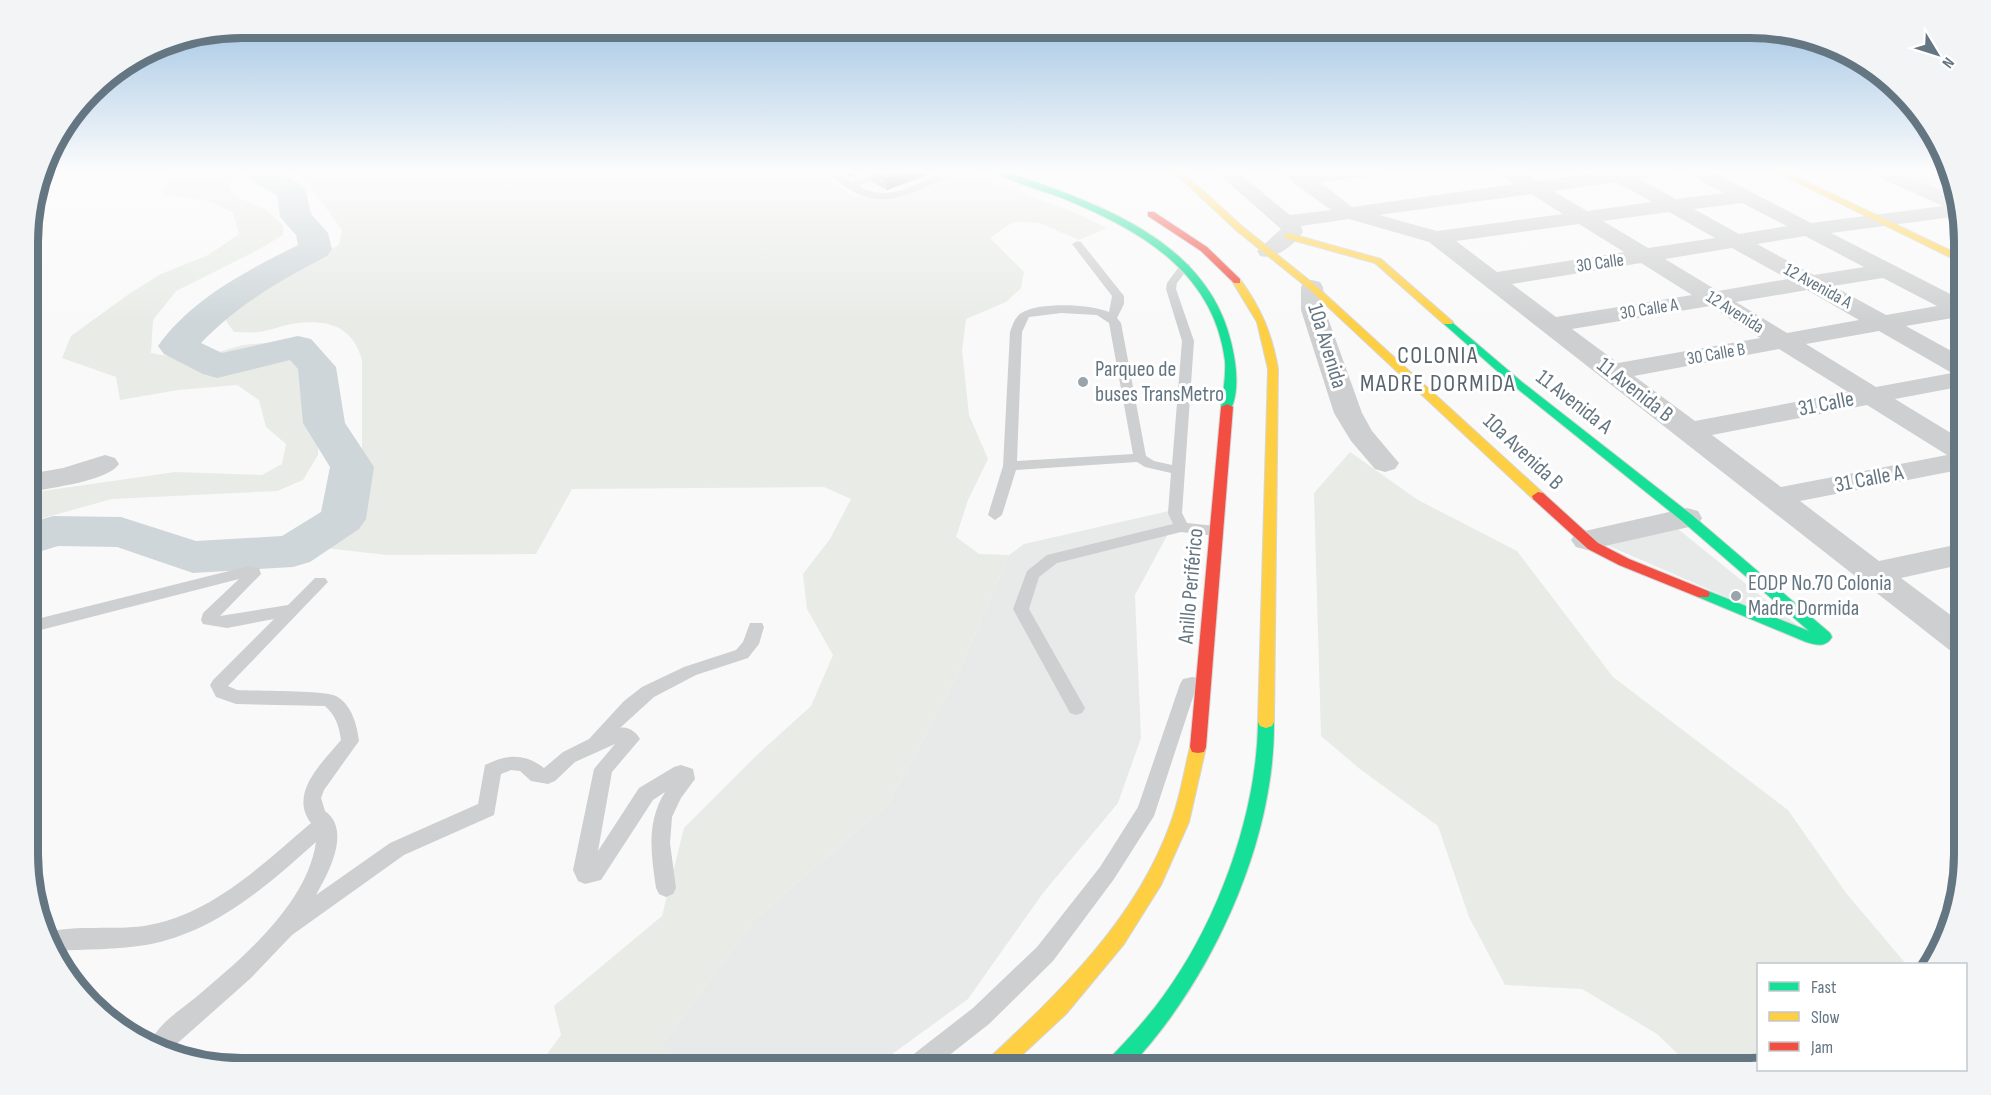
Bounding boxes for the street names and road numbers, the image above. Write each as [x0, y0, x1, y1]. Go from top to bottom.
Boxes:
street label: 30 Calle [1575, 249, 1625, 277]
street label: 12 Avenida A [1780, 259, 1856, 313]
street label: 12 Avenida [1702, 286, 1768, 338]
street label: 30 Calle A [1619, 294, 1680, 324]
street label: 10a Avenida [1301, 300, 1353, 392]
street label: 30 Calle B [1685, 339, 1747, 369]
street label: 11 Avenida B [1591, 352, 1679, 428]
street label: 11 Avenida A [1530, 364, 1618, 440]
street label: 31 Calle [1796, 385, 1856, 423]
street label: 10a Avenida B [1477, 408, 1569, 496]
street label: 31 Calle A [1832, 459, 1906, 499]
street label: Anillo Periférico [1172, 527, 1209, 646]

